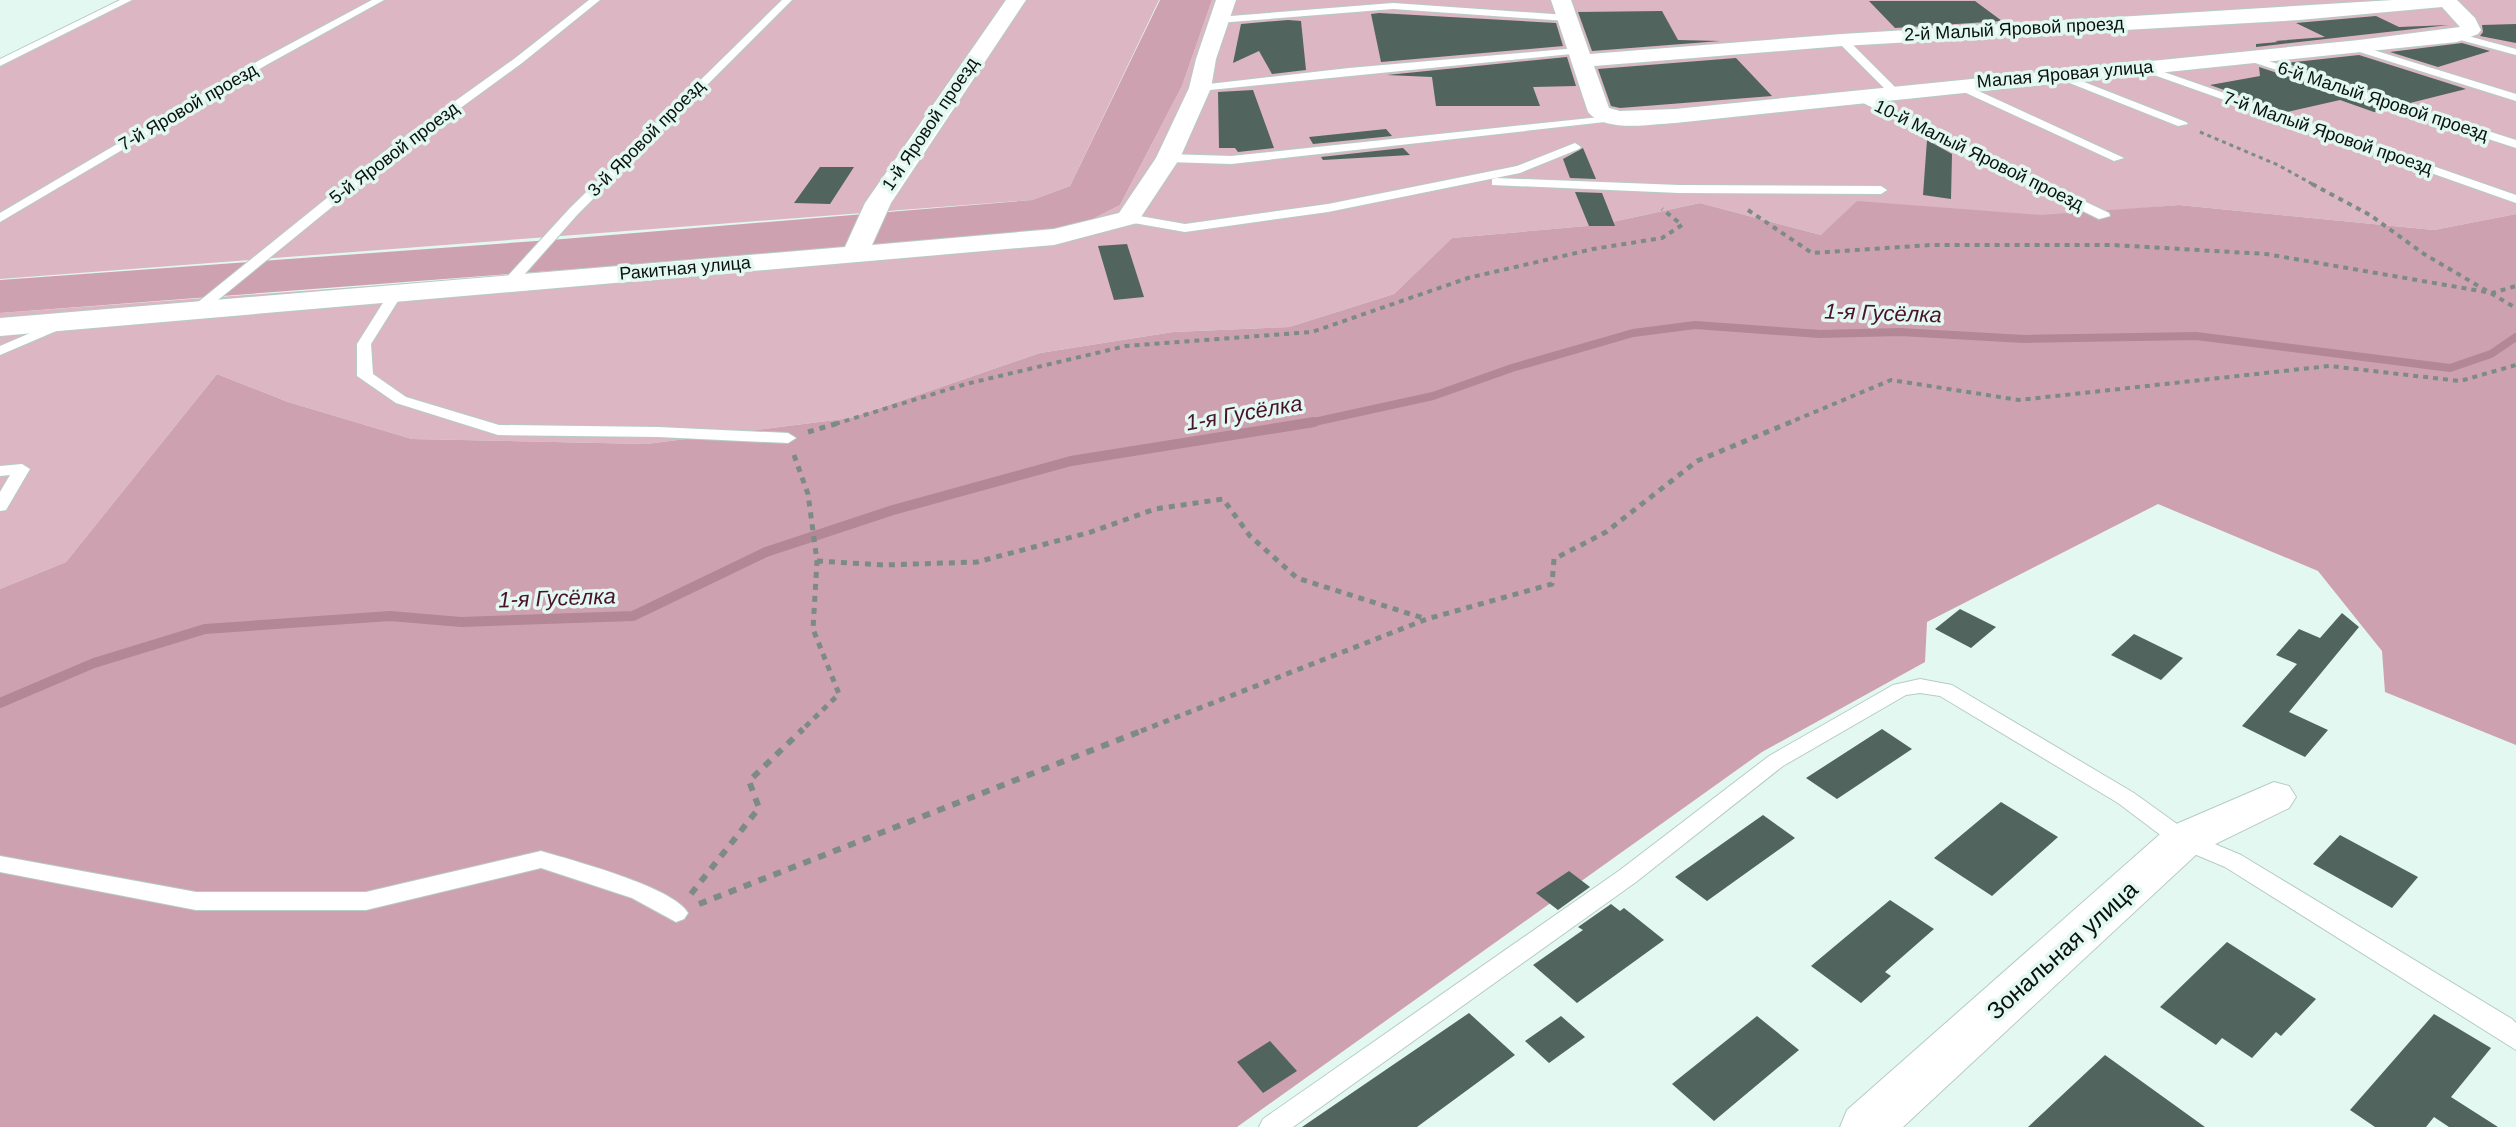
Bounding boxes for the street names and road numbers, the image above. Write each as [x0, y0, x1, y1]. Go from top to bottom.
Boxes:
street label: 2-й Малый Яровой проезд [1904, 13, 2125, 45]
street label: 1-й Яровой проезд [878, 53, 982, 194]
street label: Малая Яровая улица [1976, 56, 2155, 92]
street label: 6-й Малый Яровой проезд [2275, 58, 2491, 145]
street label: 7-й Яровой проезд [115, 59, 261, 155]
street label: 3-й Яровой проезд [584, 75, 709, 200]
street label: 7-й Малый Яровой проезд [2221, 88, 2436, 178]
street label: 10-й Малый Яровой проезд [1871, 96, 2087, 215]
street label: 5-й Яровой проезд [326, 98, 463, 208]
street label: Ракитная улица [618, 252, 752, 284]
street label: Зональная улица [1981, 875, 2143, 1025]

